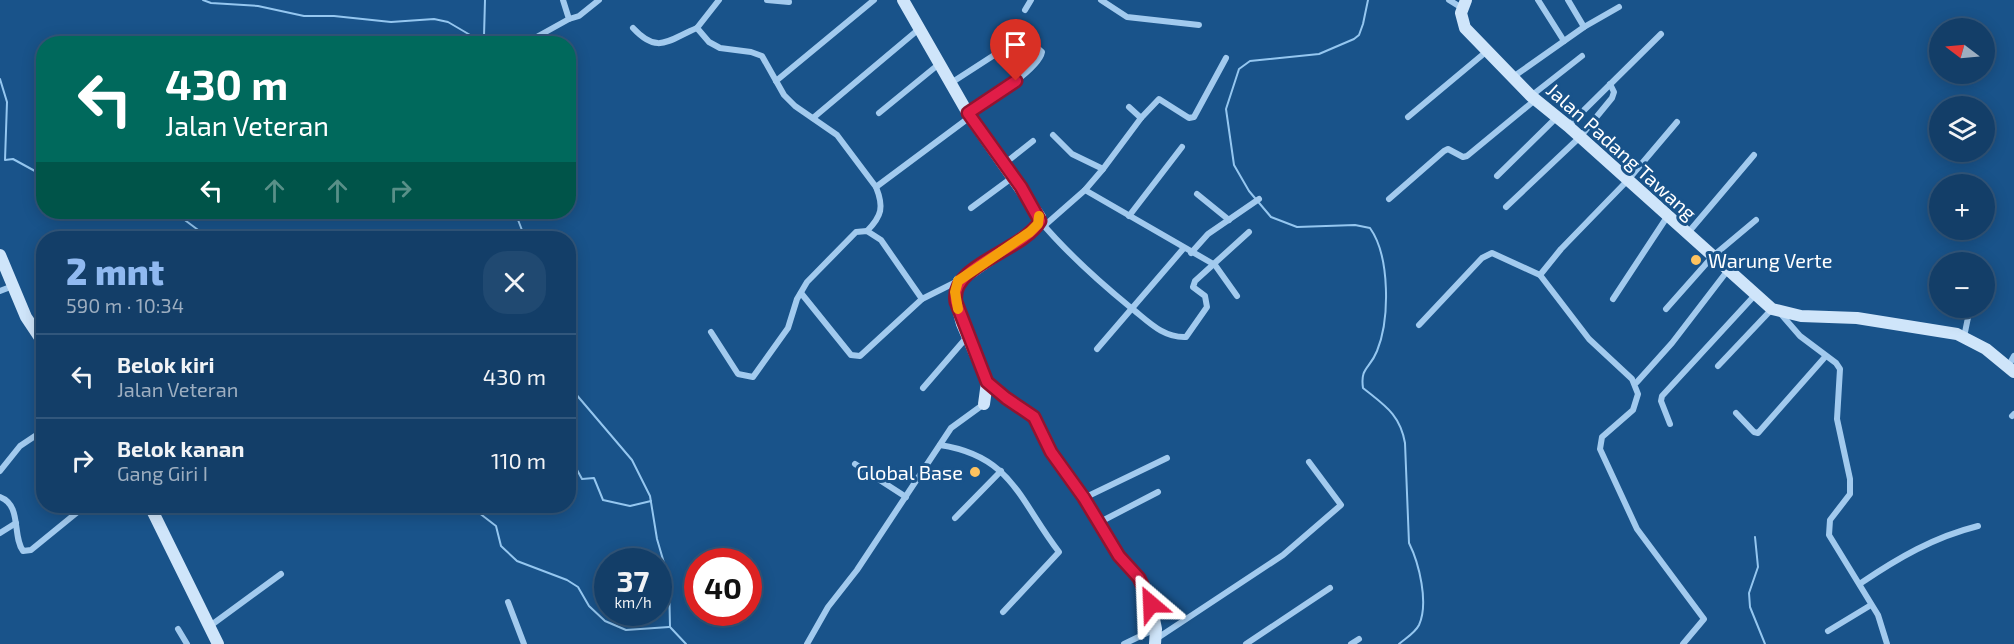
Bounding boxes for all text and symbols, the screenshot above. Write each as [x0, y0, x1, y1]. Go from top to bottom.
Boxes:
north arrow [1929, 18, 1995, 84]
map controls [1929, 18, 1995, 318]
pin [990, 19, 1041, 81]
icon: arrive [999, 28, 1032, 61]
text: 430 m [165, 58, 288, 108]
icon: left [66, 60, 144, 138]
street label: Jalan Padang Tawang [1542, 77, 1702, 225]
button: layers [1929, 96, 1995, 162]
text: Jalan Veteran [165, 109, 329, 141]
icon: left [195, 174, 228, 207]
icon: ahead [258, 174, 291, 207]
icon: ahead [321, 174, 354, 207]
icon: right [384, 174, 417, 207]
button: + [1929, 174, 1995, 240]
place label: Warung Verte [1708, 248, 1832, 272]
text: 2 mnt [66, 249, 164, 292]
button: close [483, 251, 546, 314]
button: − [1929, 252, 1995, 318]
marker: Warung Verte [1689, 253, 1703, 267]
text: 590 m · 10:34 [66, 293, 184, 317]
text: Belok kiri [117, 351, 214, 377]
icon: left [66, 360, 99, 393]
text: 430 m [483, 363, 546, 389]
text: Jalan Veteran [117, 377, 238, 401]
text: Belok kanan [117, 435, 244, 461]
icon: right [66, 444, 99, 477]
text: 110 m [491, 447, 546, 473]
place label: Global Base [857, 460, 963, 484]
text: Gang Giri I [117, 461, 208, 485]
marker: Global Base [968, 465, 982, 479]
speed limit sign: 40 [684, 548, 762, 626]
text: 37 [617, 562, 649, 598]
position arrow [1119, 572, 1183, 636]
text: km/h [614, 593, 652, 611]

